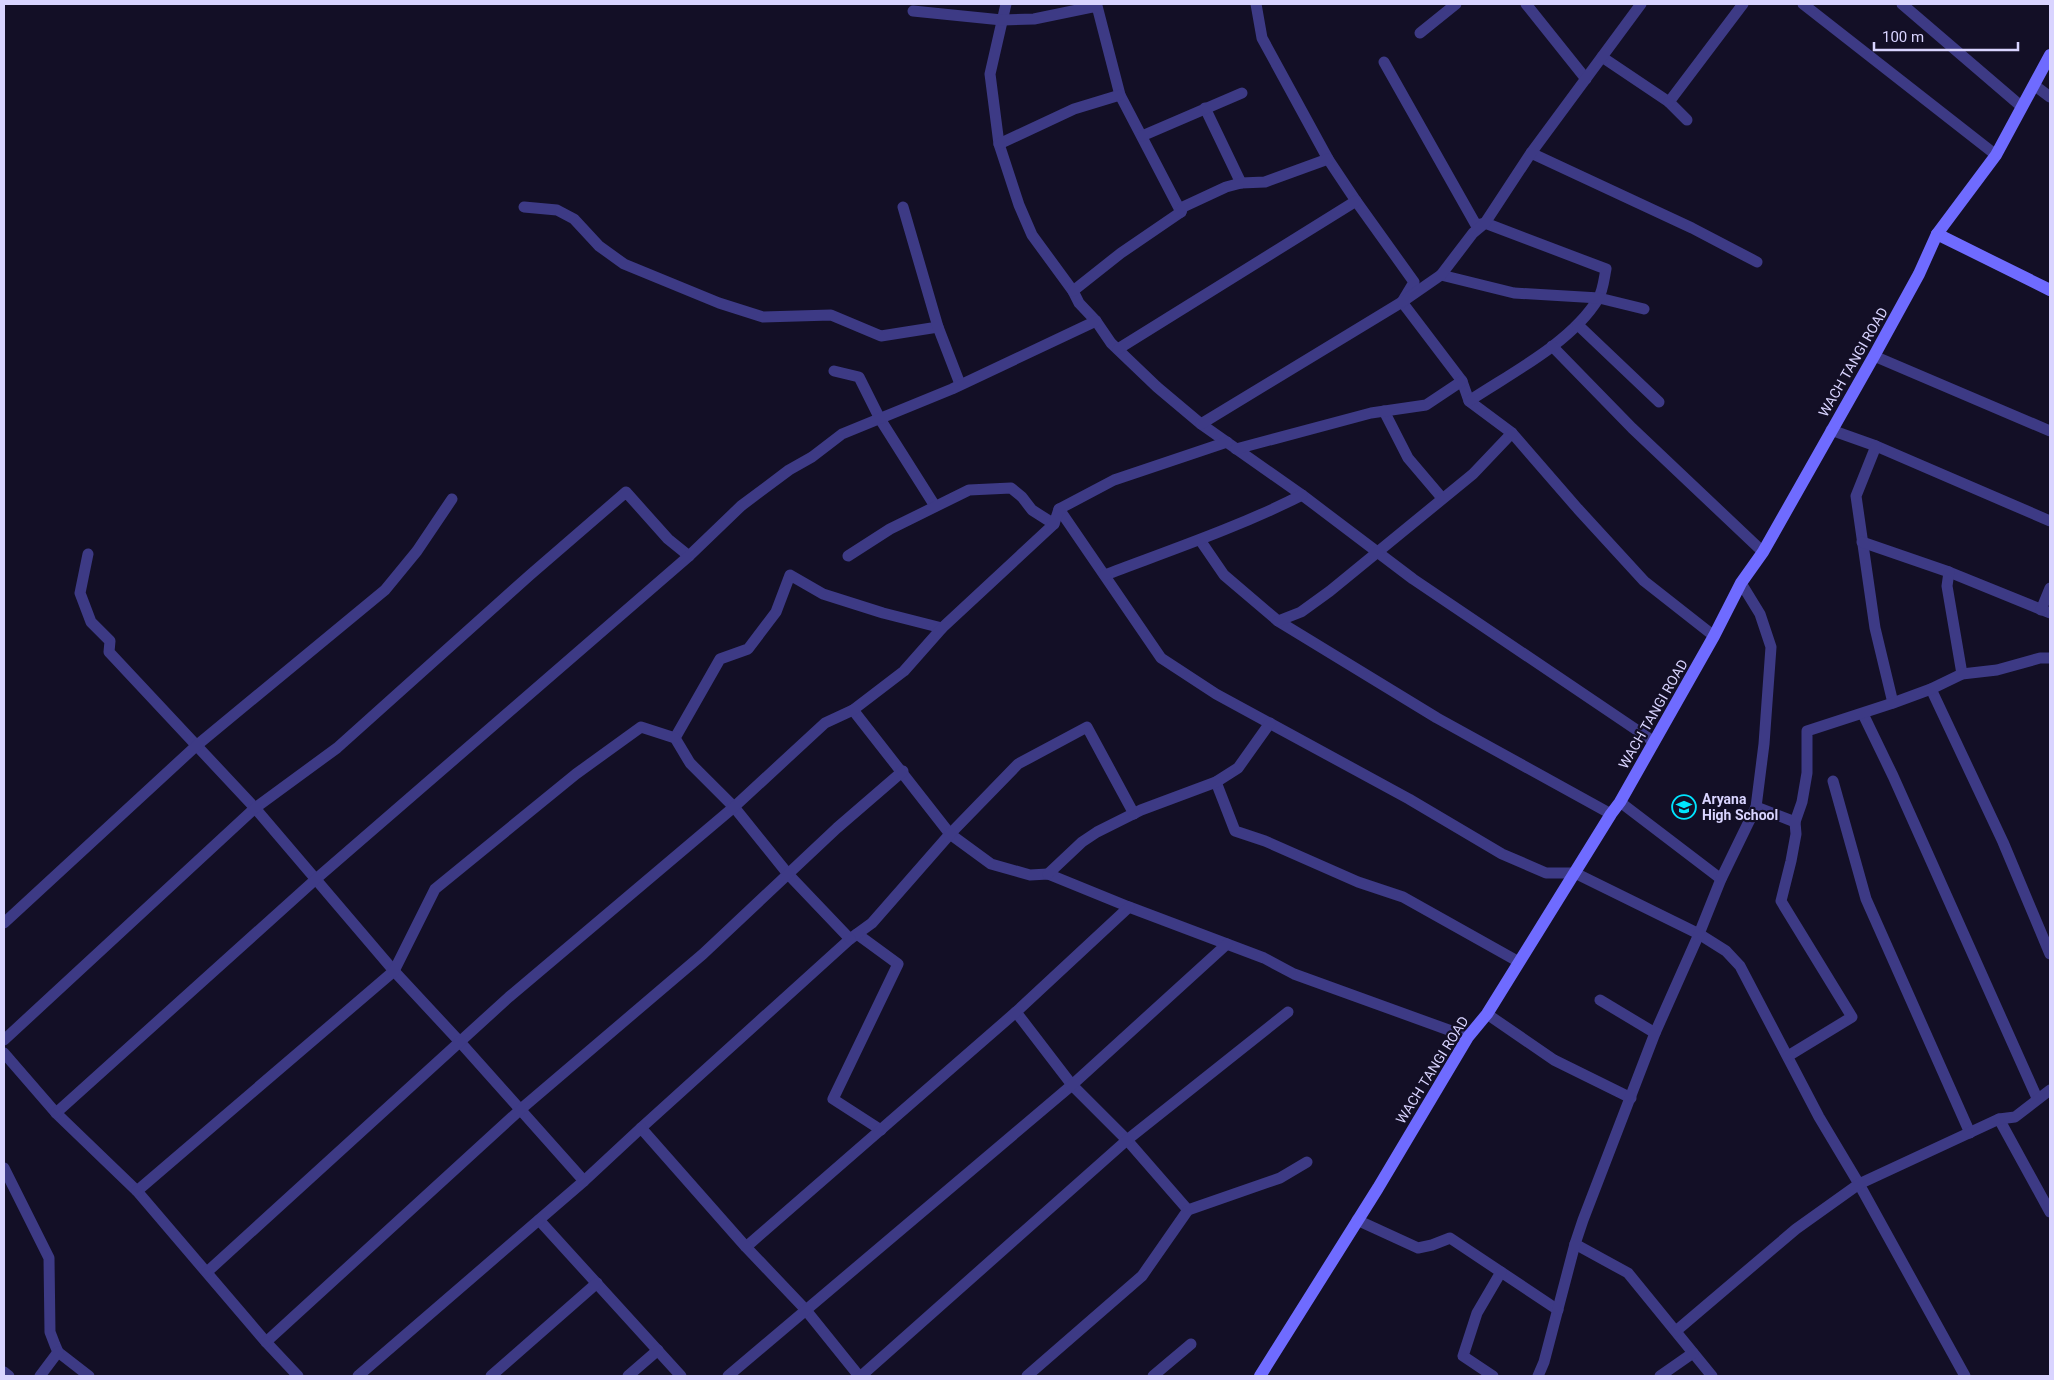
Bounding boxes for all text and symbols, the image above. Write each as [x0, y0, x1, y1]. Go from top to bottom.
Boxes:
scale bar [1874, 20, 2018, 52]
text: 100 m [1882, 28, 1924, 46]
street label: WACH TANGI ROAD [1815, 304, 1891, 420]
street label: WACH TANGI ROAD [1615, 656, 1691, 772]
place label: Aryana High School [1702, 791, 1778, 823]
school or university icon: Aryana High School [1671, 794, 1697, 820]
street label: WACH TANGI ROAD [1392, 1013, 1472, 1127]

